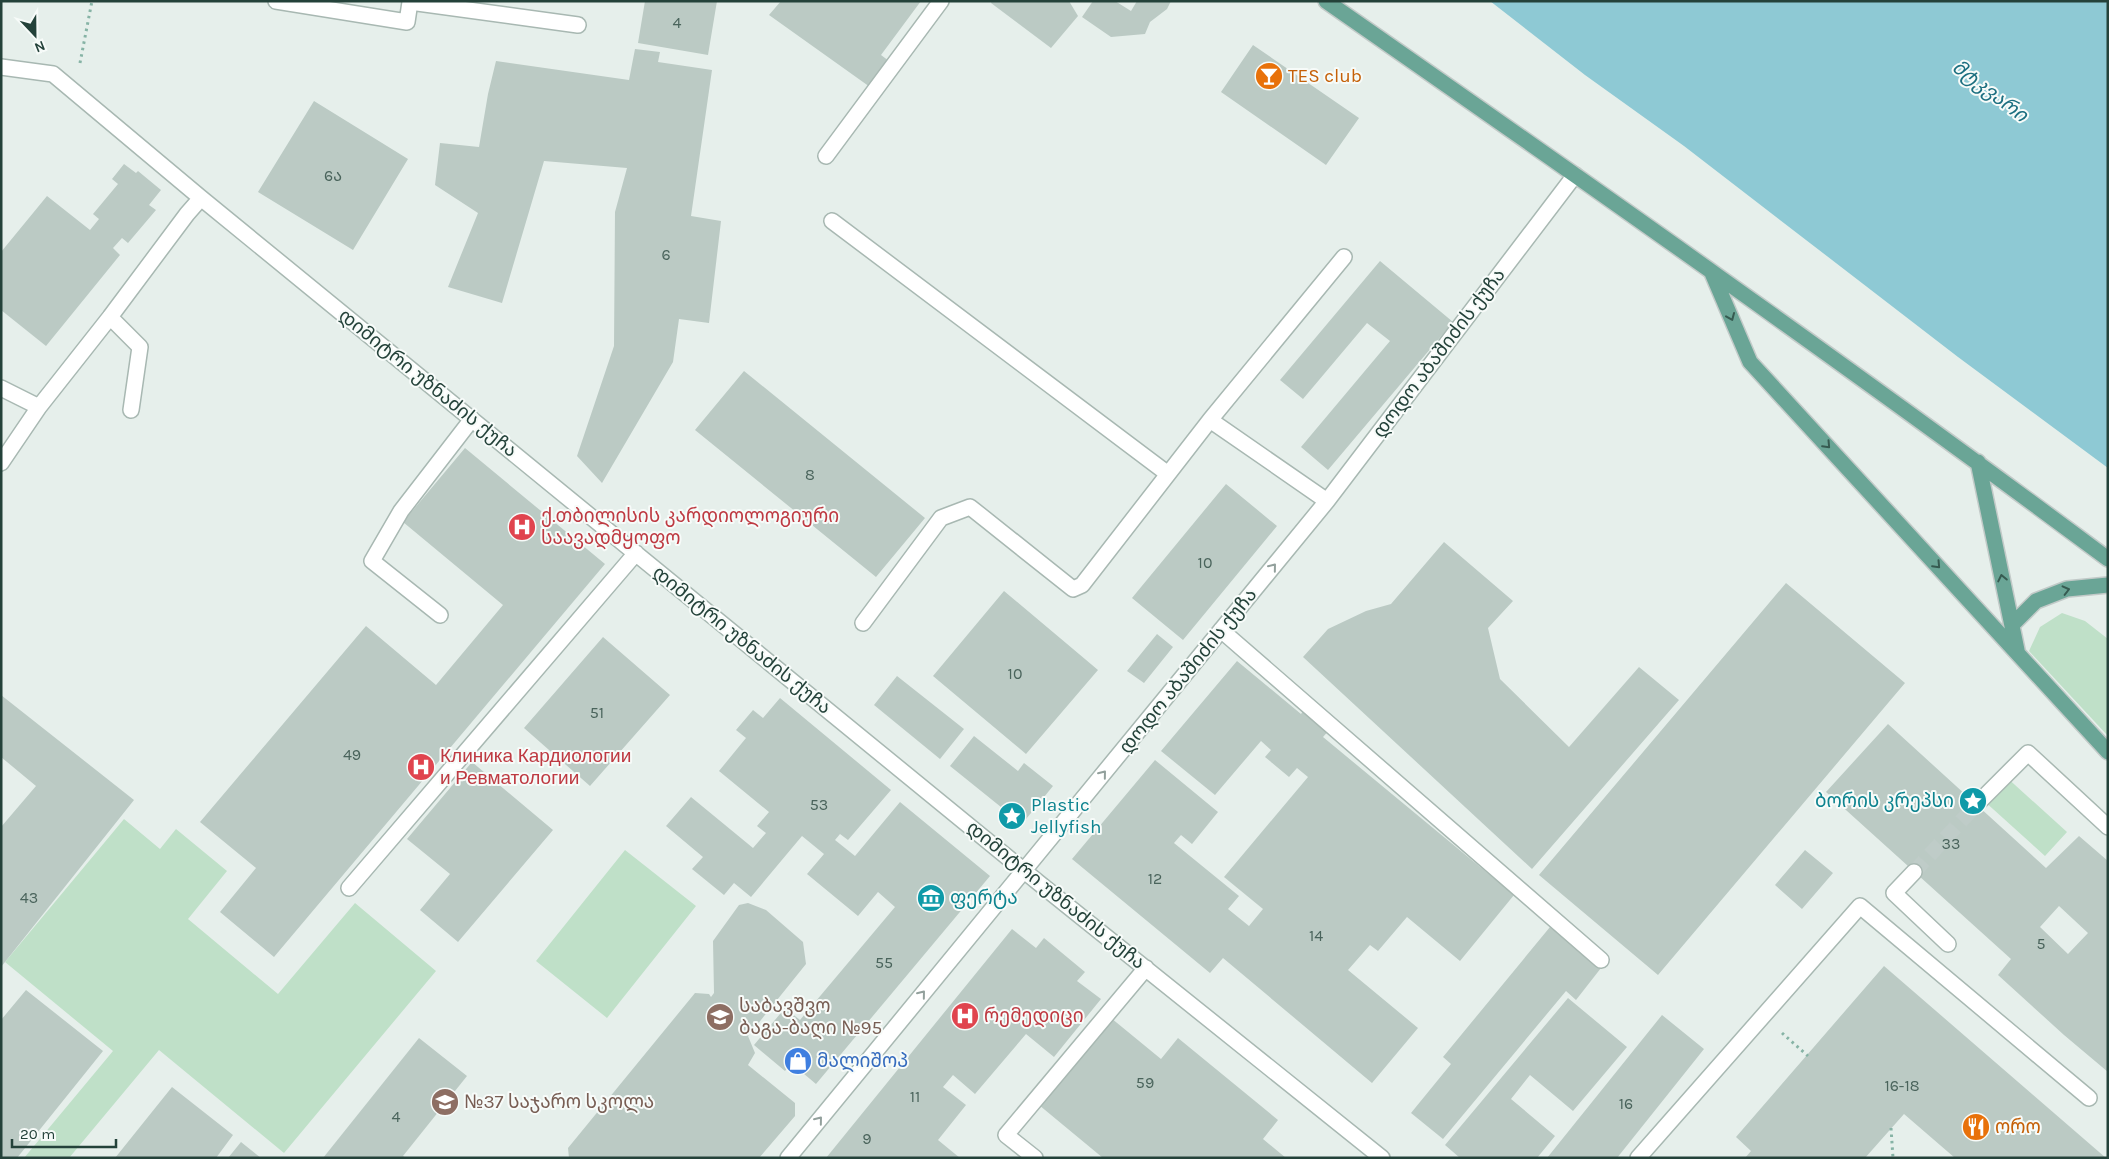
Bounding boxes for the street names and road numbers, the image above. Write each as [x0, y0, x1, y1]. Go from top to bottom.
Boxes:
street label: დოდო აბაშიძის ქუჩა [1368, 264, 1511, 443]
street label: დიმიტრი უზნაძის ქუჩა [334, 304, 522, 463]
street label: დიმიტრი უზნაძის ქუჩა [648, 561, 836, 720]
street label: დოდო აბაშიძის ქუჩა [1115, 584, 1262, 759]
street label: დიმიტრი უზნაძის ქუჩა [962, 816, 1150, 975]

